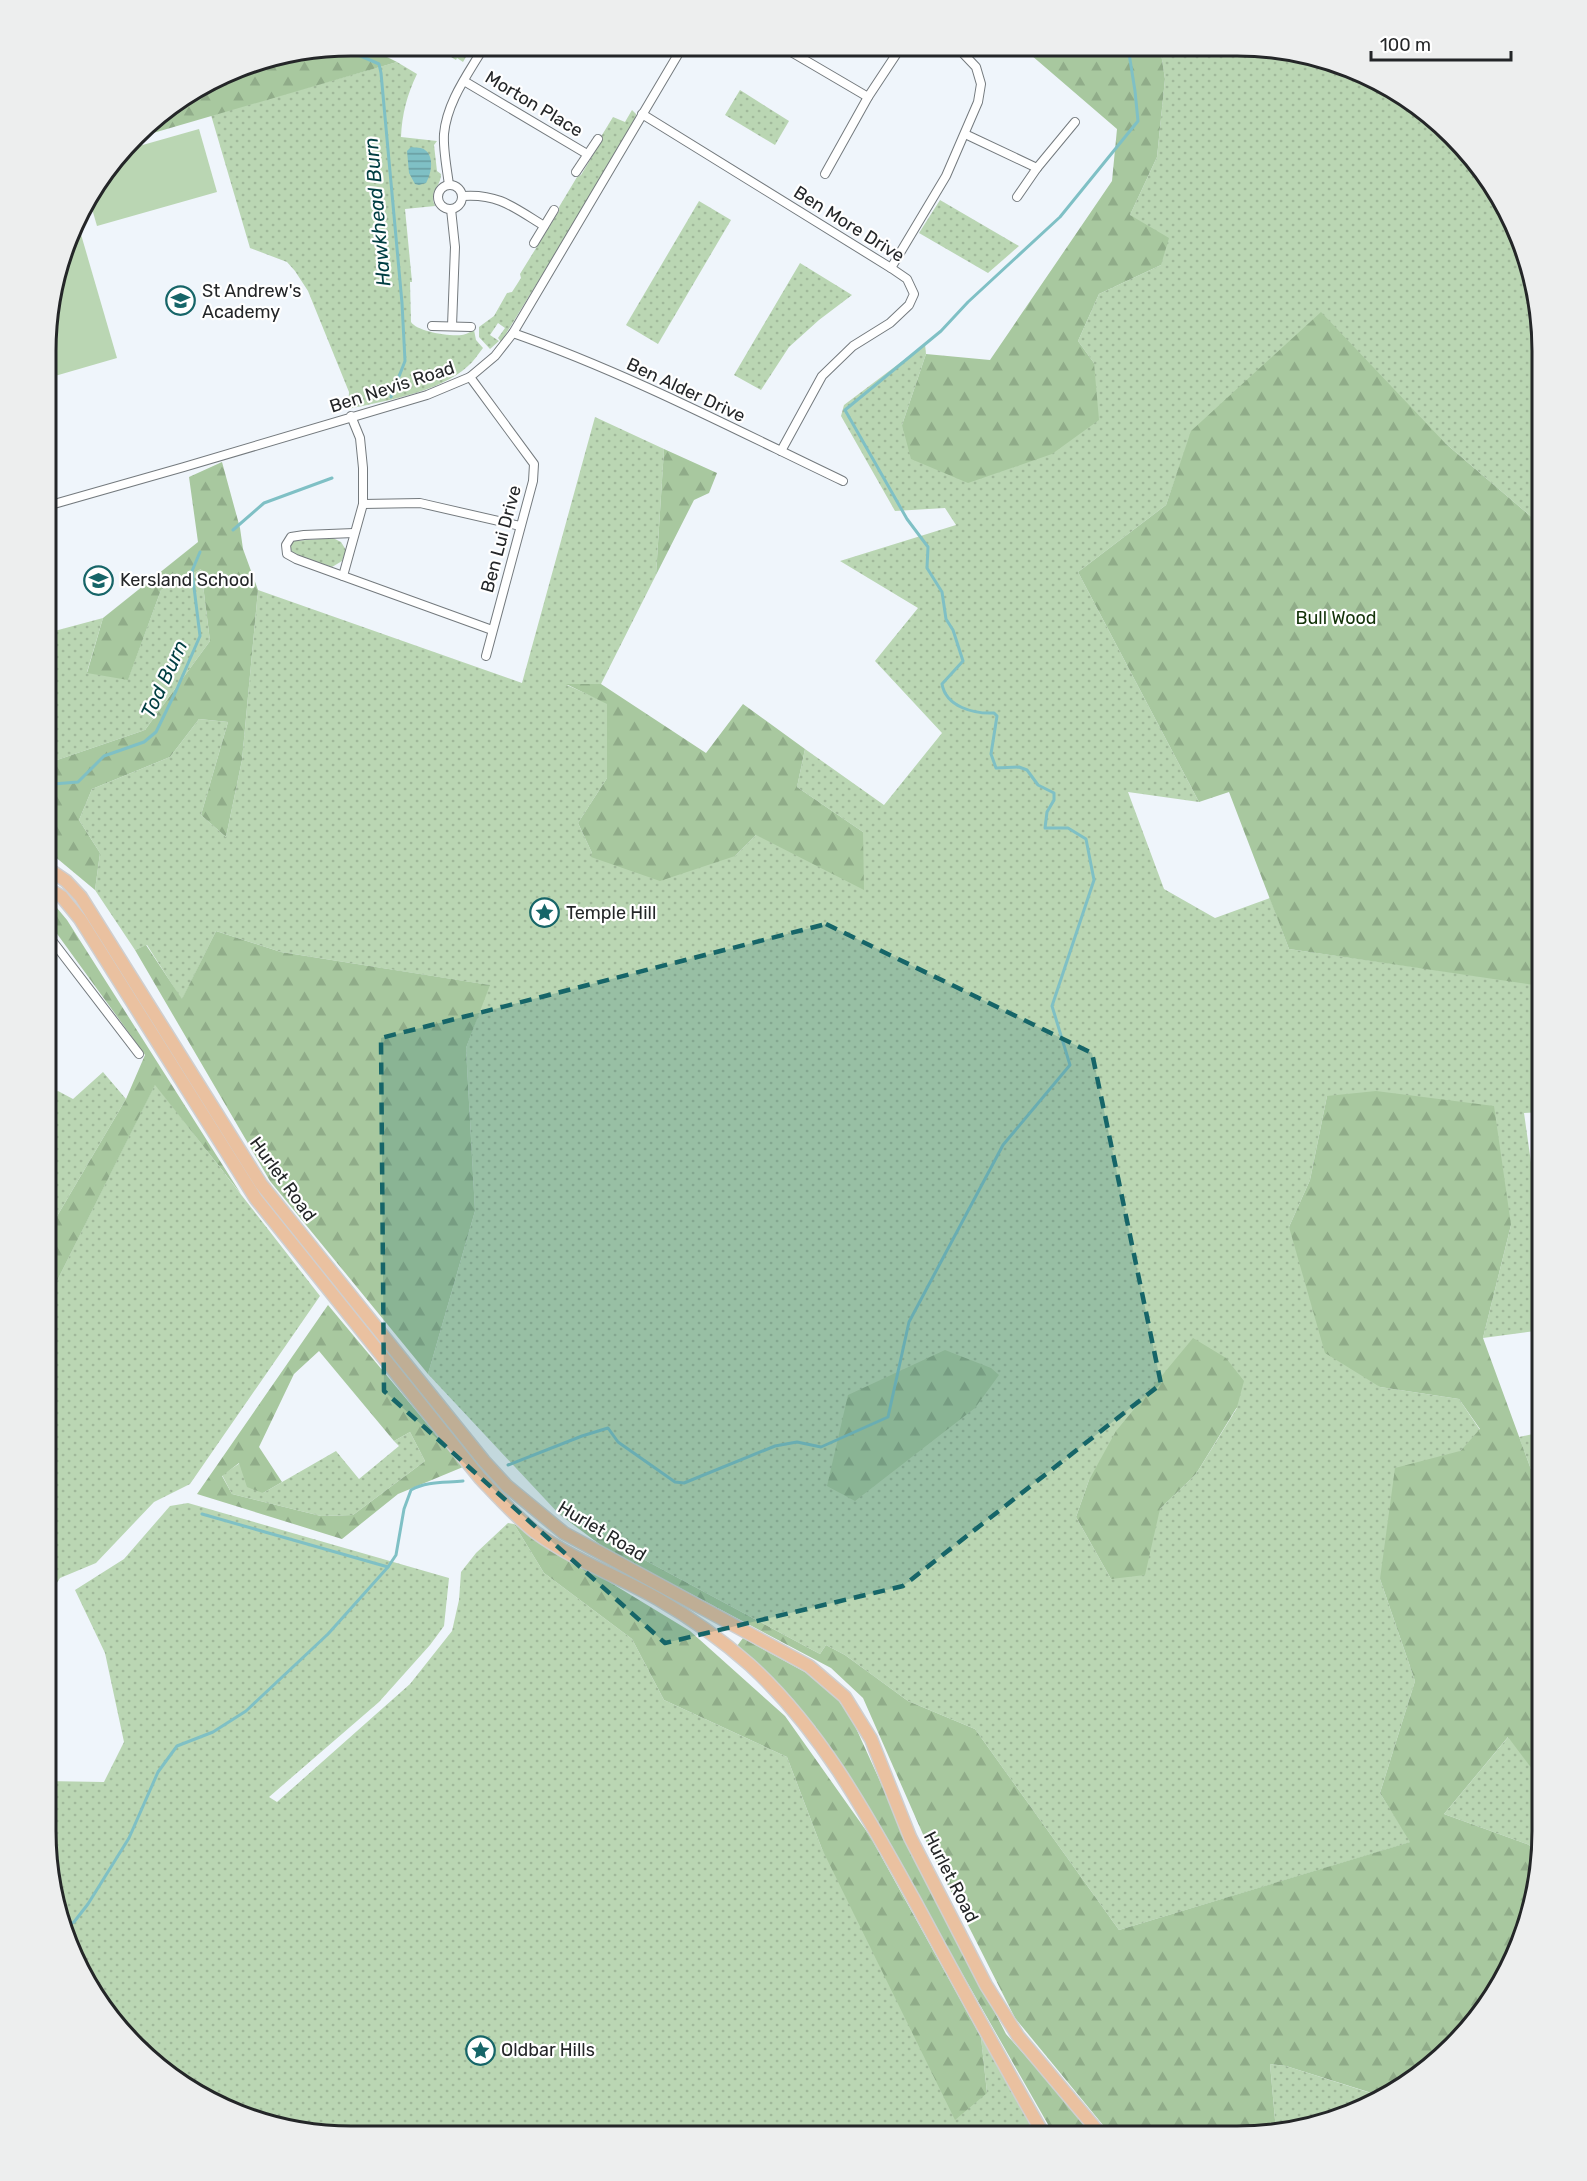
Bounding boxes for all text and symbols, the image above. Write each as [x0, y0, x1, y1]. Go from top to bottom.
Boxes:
scale bar [1371, 24, 1510, 62]
text: 100 m [1380, 34, 1431, 56]
street label: Morton Place [481, 66, 587, 142]
water label: Hawkhead Burn [359, 136, 395, 288]
street label: Ben More Drive [790, 181, 908, 267]
place label: St Andrew's Academy [202, 280, 302, 323]
school or university icon: St Andrew's Academy [165, 285, 197, 317]
street label: Ben Alder Drive [623, 353, 749, 427]
street label: Ben Nevis Road [327, 356, 457, 418]
street label: Ben Lui Drive [476, 483, 526, 595]
school or university icon: Kersland School [83, 564, 115, 596]
place label: Kersland School [120, 569, 254, 591]
park label: Bull Wood [1295, 607, 1377, 629]
water label: Tod Burn [136, 636, 192, 722]
place icon: Temple Hill [529, 897, 561, 929]
place label: Temple Hill [566, 902, 656, 924]
street label: Hurlet Road [245, 1132, 321, 1226]
street label: Hurlet Road [554, 1496, 650, 1566]
street label: Hurlet Road [919, 1828, 983, 1926]
place icon: Oldbar Hills [464, 2034, 496, 2066]
place label: Oldbar Hills [501, 2039, 595, 2061]

